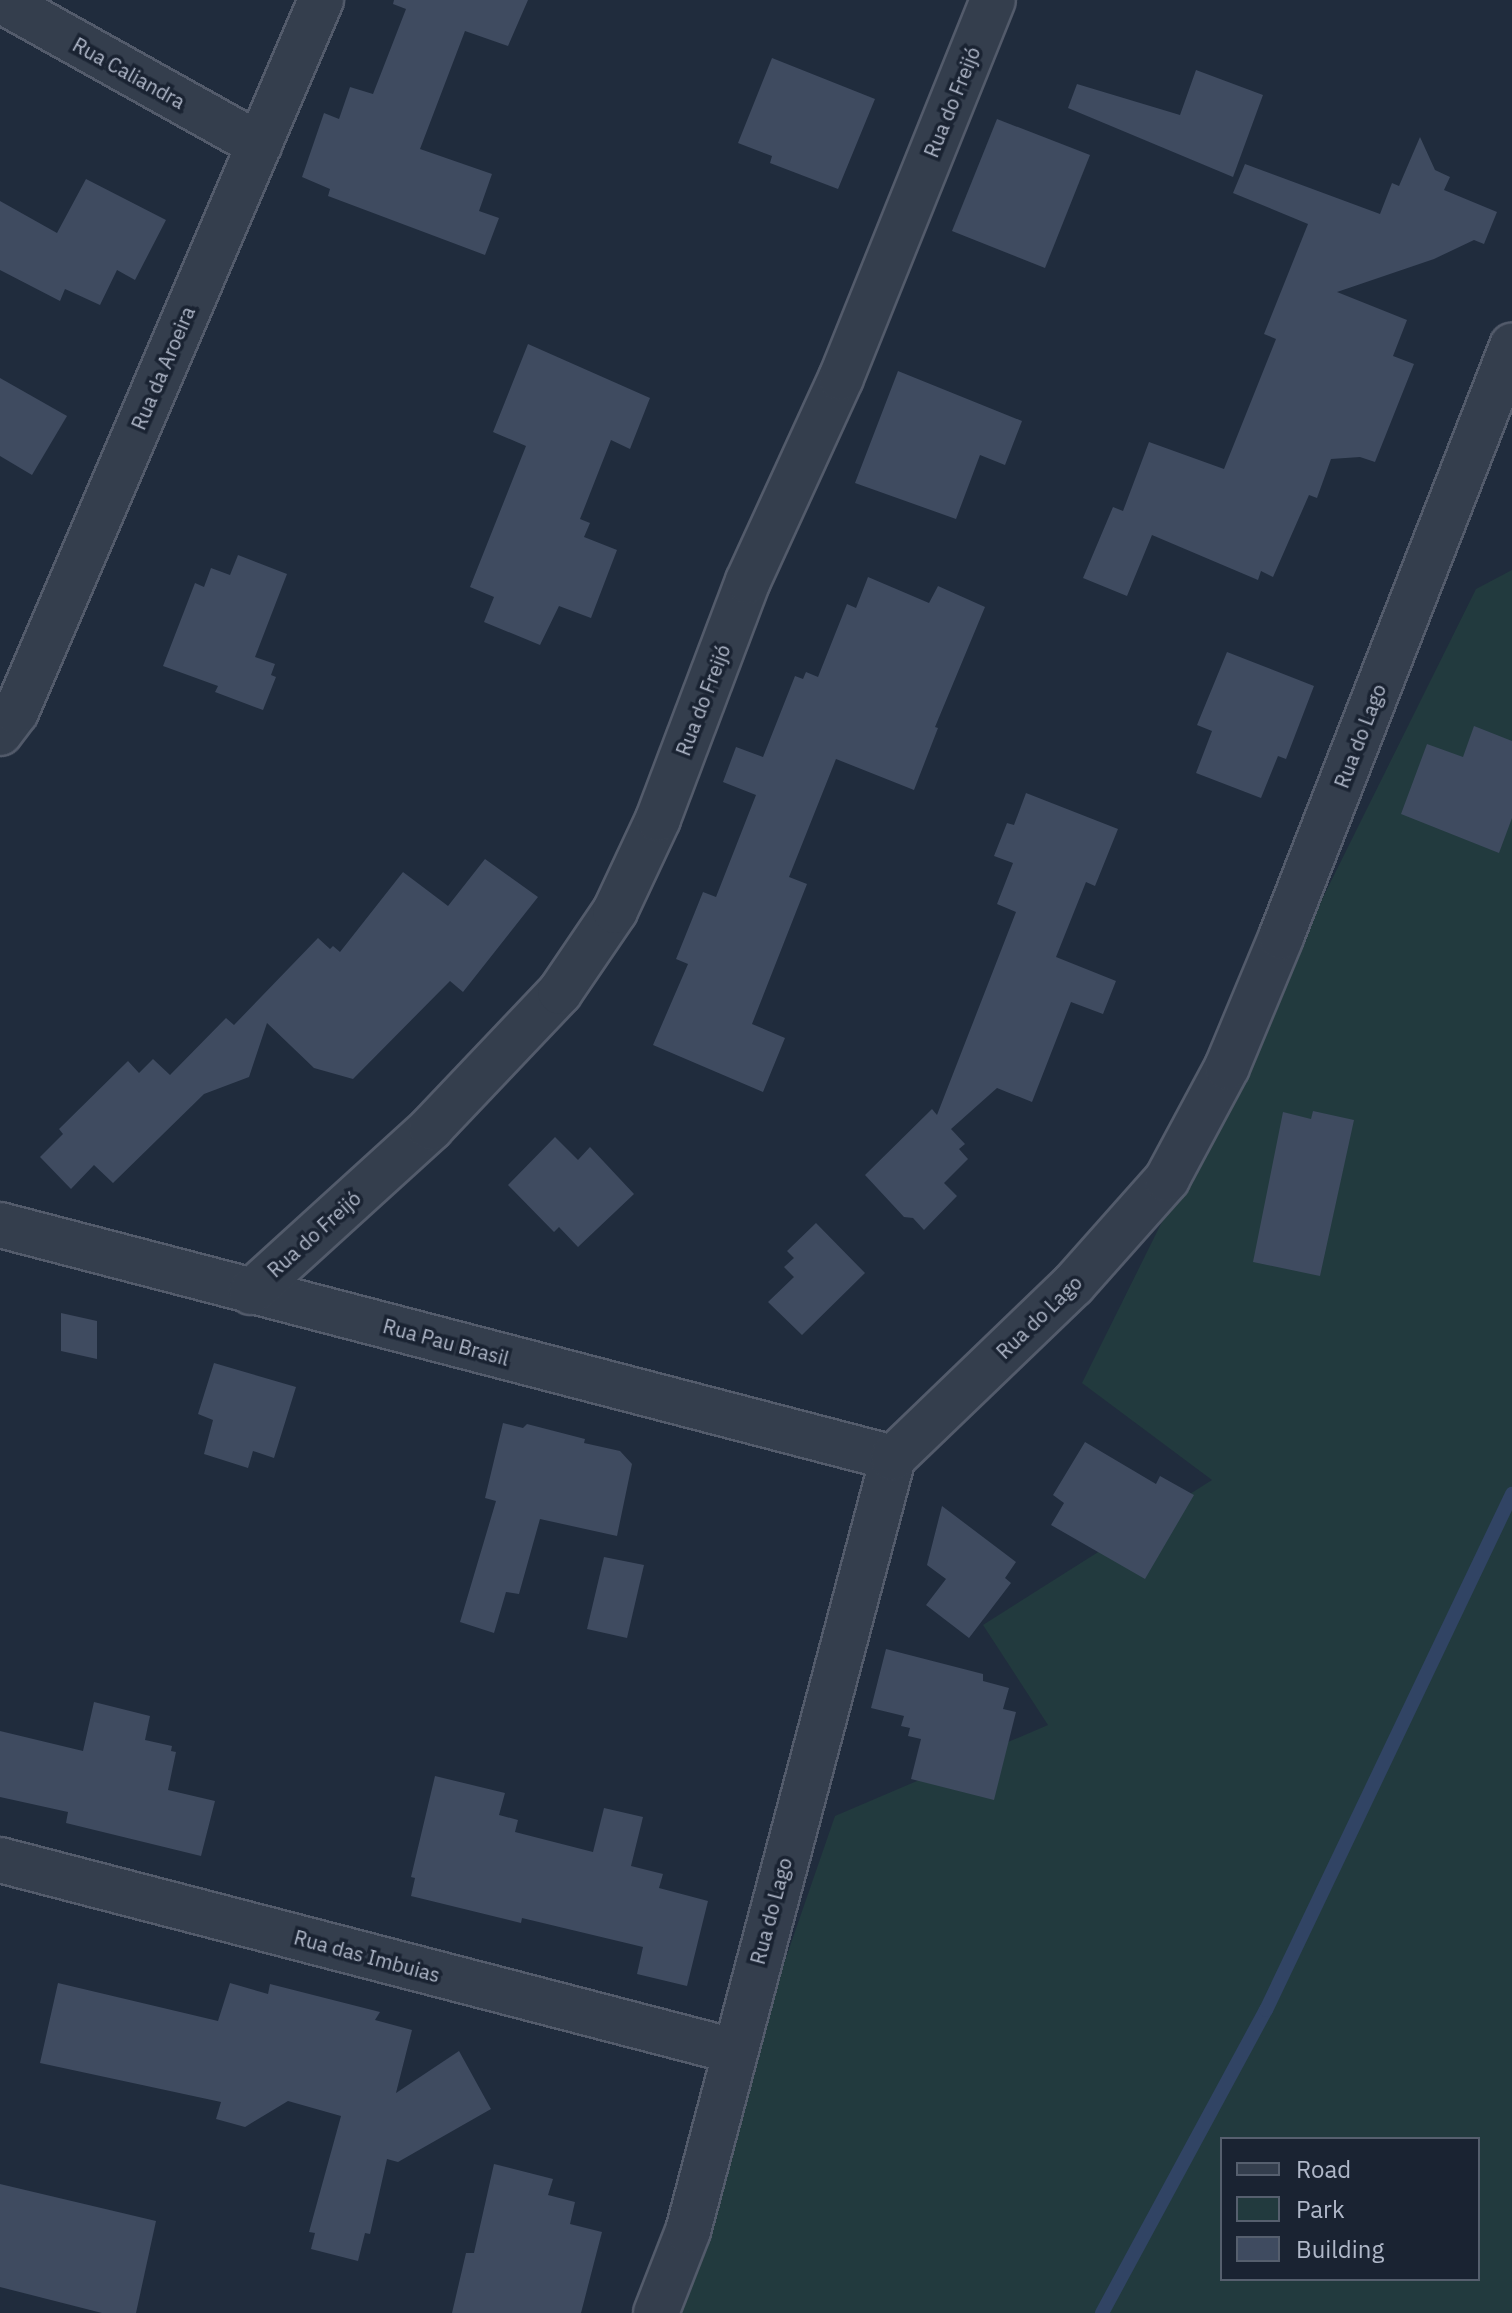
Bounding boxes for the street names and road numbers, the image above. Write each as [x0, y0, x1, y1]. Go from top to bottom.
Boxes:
street label: Rua Caliandra [69, 32, 189, 114]
street label: Rua do Freijó [919, 43, 985, 161]
street label: Rua da Aroeira [126, 303, 200, 433]
street label: Rua do Freijó [671, 641, 735, 759]
street label: Rua do Lago [1329, 681, 1391, 791]
street label: Rua do Freijó [262, 1186, 366, 1282]
street label: Rua do Lago [991, 1270, 1087, 1364]
street label: Rua Pau Brasil [380, 1314, 512, 1370]
street label: Rua do Lago [745, 1855, 797, 1967]
street label: Rua das Imbuias [291, 1925, 443, 1987]

